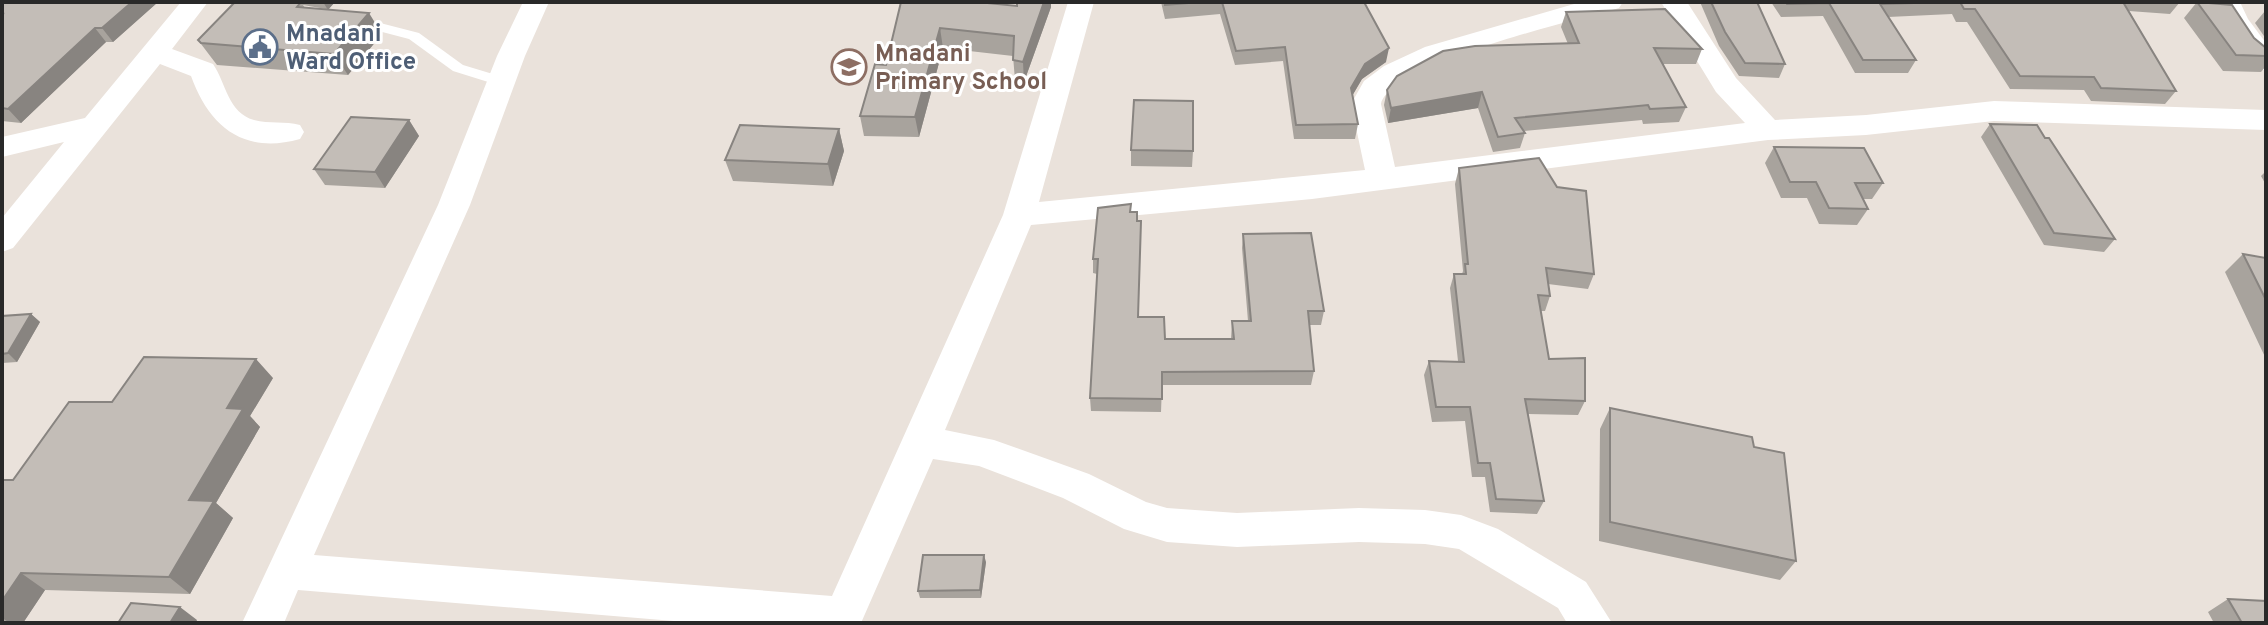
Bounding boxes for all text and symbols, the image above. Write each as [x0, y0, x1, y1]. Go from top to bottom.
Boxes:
place label: Mnadani Ward Office [286, 20, 416, 78]
public building icon: Mnadani Ward Office [241, 28, 279, 66]
place label: Mnadani Primary School [875, 40, 1047, 98]
school or university icon: Mnadani Primary School [830, 48, 868, 86]

